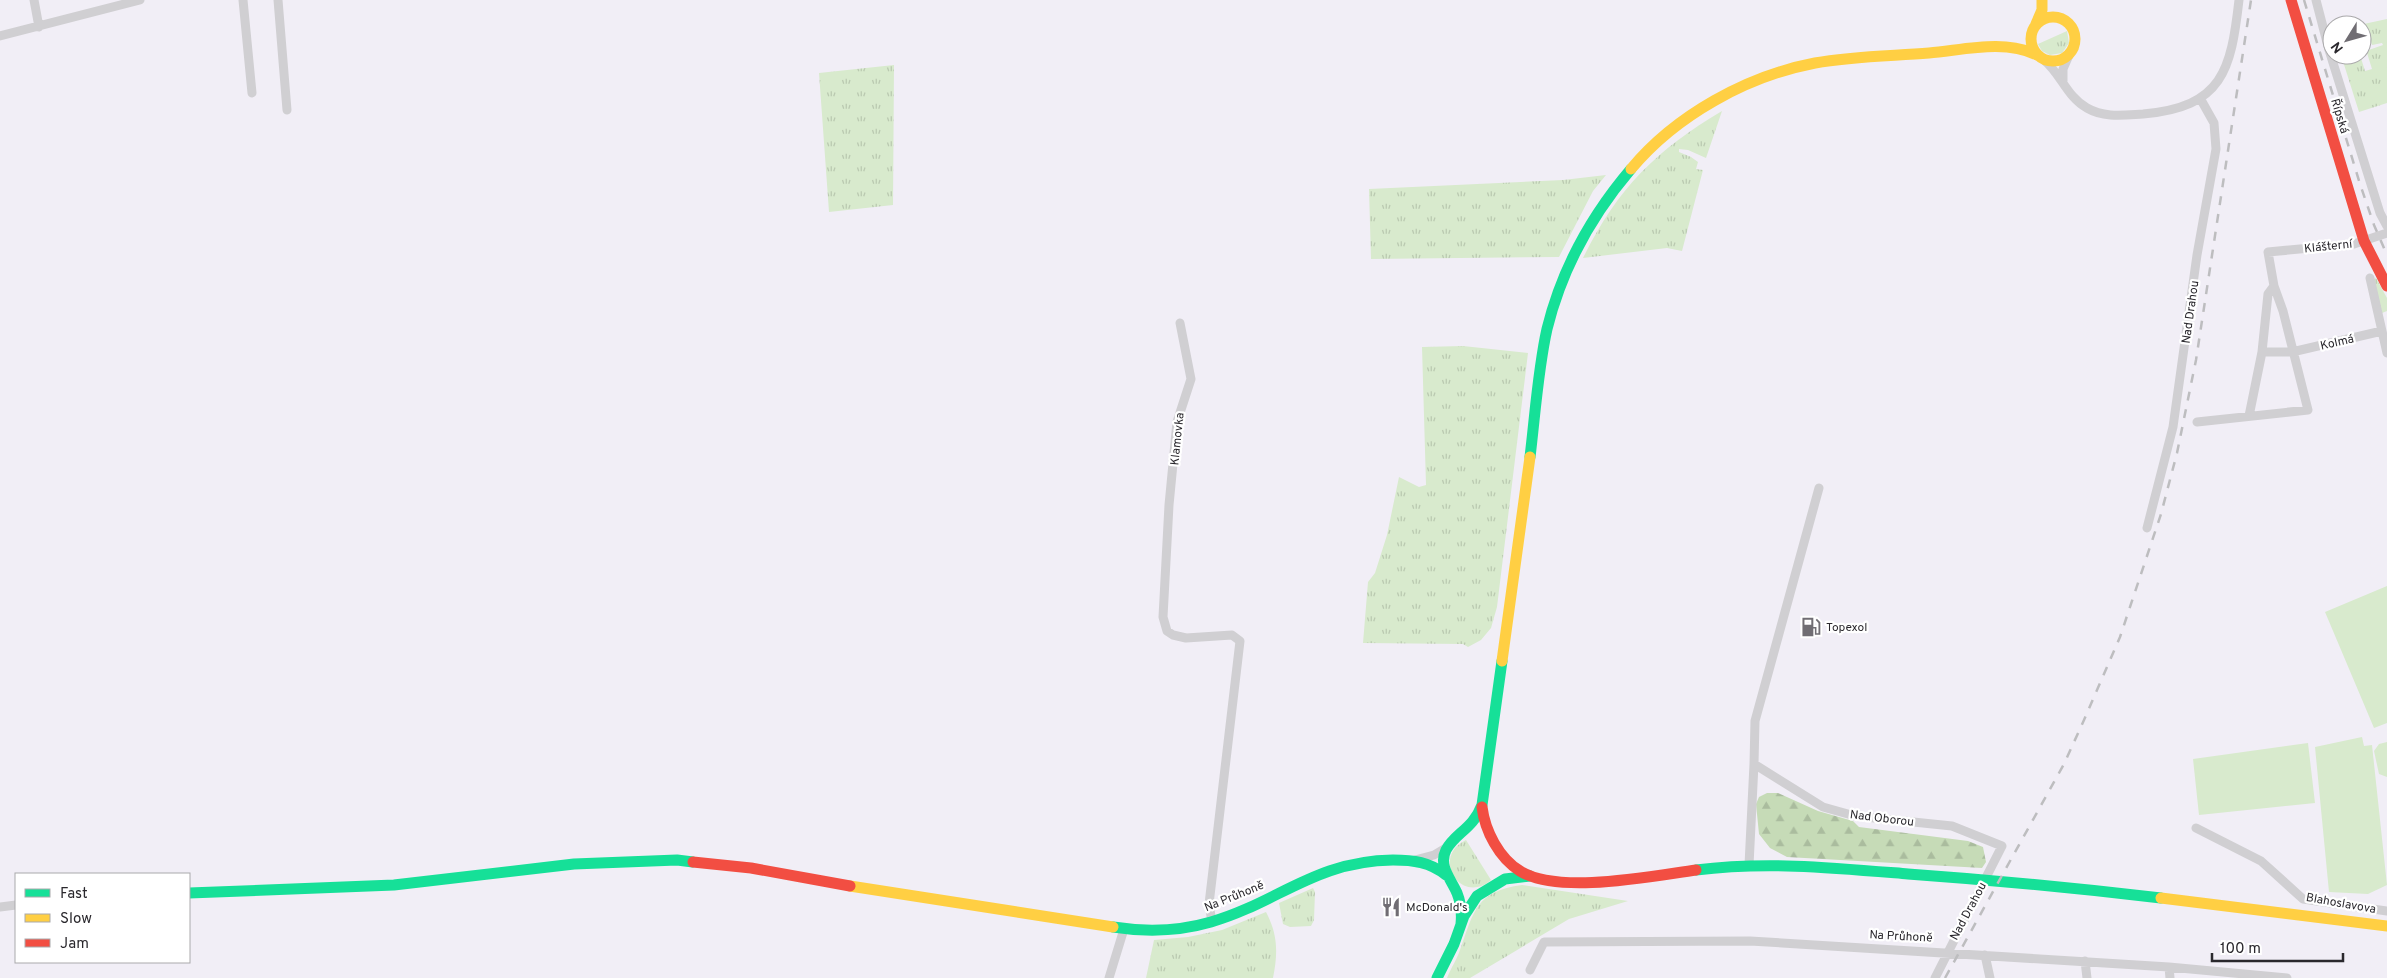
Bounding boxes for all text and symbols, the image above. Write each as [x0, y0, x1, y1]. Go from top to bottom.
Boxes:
north arrow [2322, 15, 2372, 65]
text: N [2328, 38, 2348, 56]
street label: Řípská [2326, 97, 2352, 136]
street label: Klášterní [2303, 236, 2354, 257]
street label: Nad Drahou [2179, 280, 2203, 345]
street label: Kolmá [2319, 331, 2356, 355]
street label: Klamovka [1167, 412, 1189, 466]
fuel station icon: Topexol [1800, 616, 1822, 638]
place label: Topexol [1826, 620, 1867, 636]
street label: Nad Oborou [1849, 807, 1915, 831]
legend [15, 873, 190, 963]
street label: Na Průhoně [1202, 878, 1267, 916]
street label: Nad Drahou [1947, 880, 1991, 943]
text: Fast [60, 885, 88, 904]
street label: Blahoslavova [2305, 890, 2377, 918]
restaurant icon: McDonald's [1380, 896, 1402, 918]
place label: McDonald's [1406, 900, 1468, 916]
text: Slow [60, 910, 92, 929]
street label: Na Průhoně [1869, 927, 1933, 947]
scale bar [2212, 930, 2343, 962]
text: Jam [60, 935, 89, 954]
text: 100 m [2220, 940, 2261, 959]

